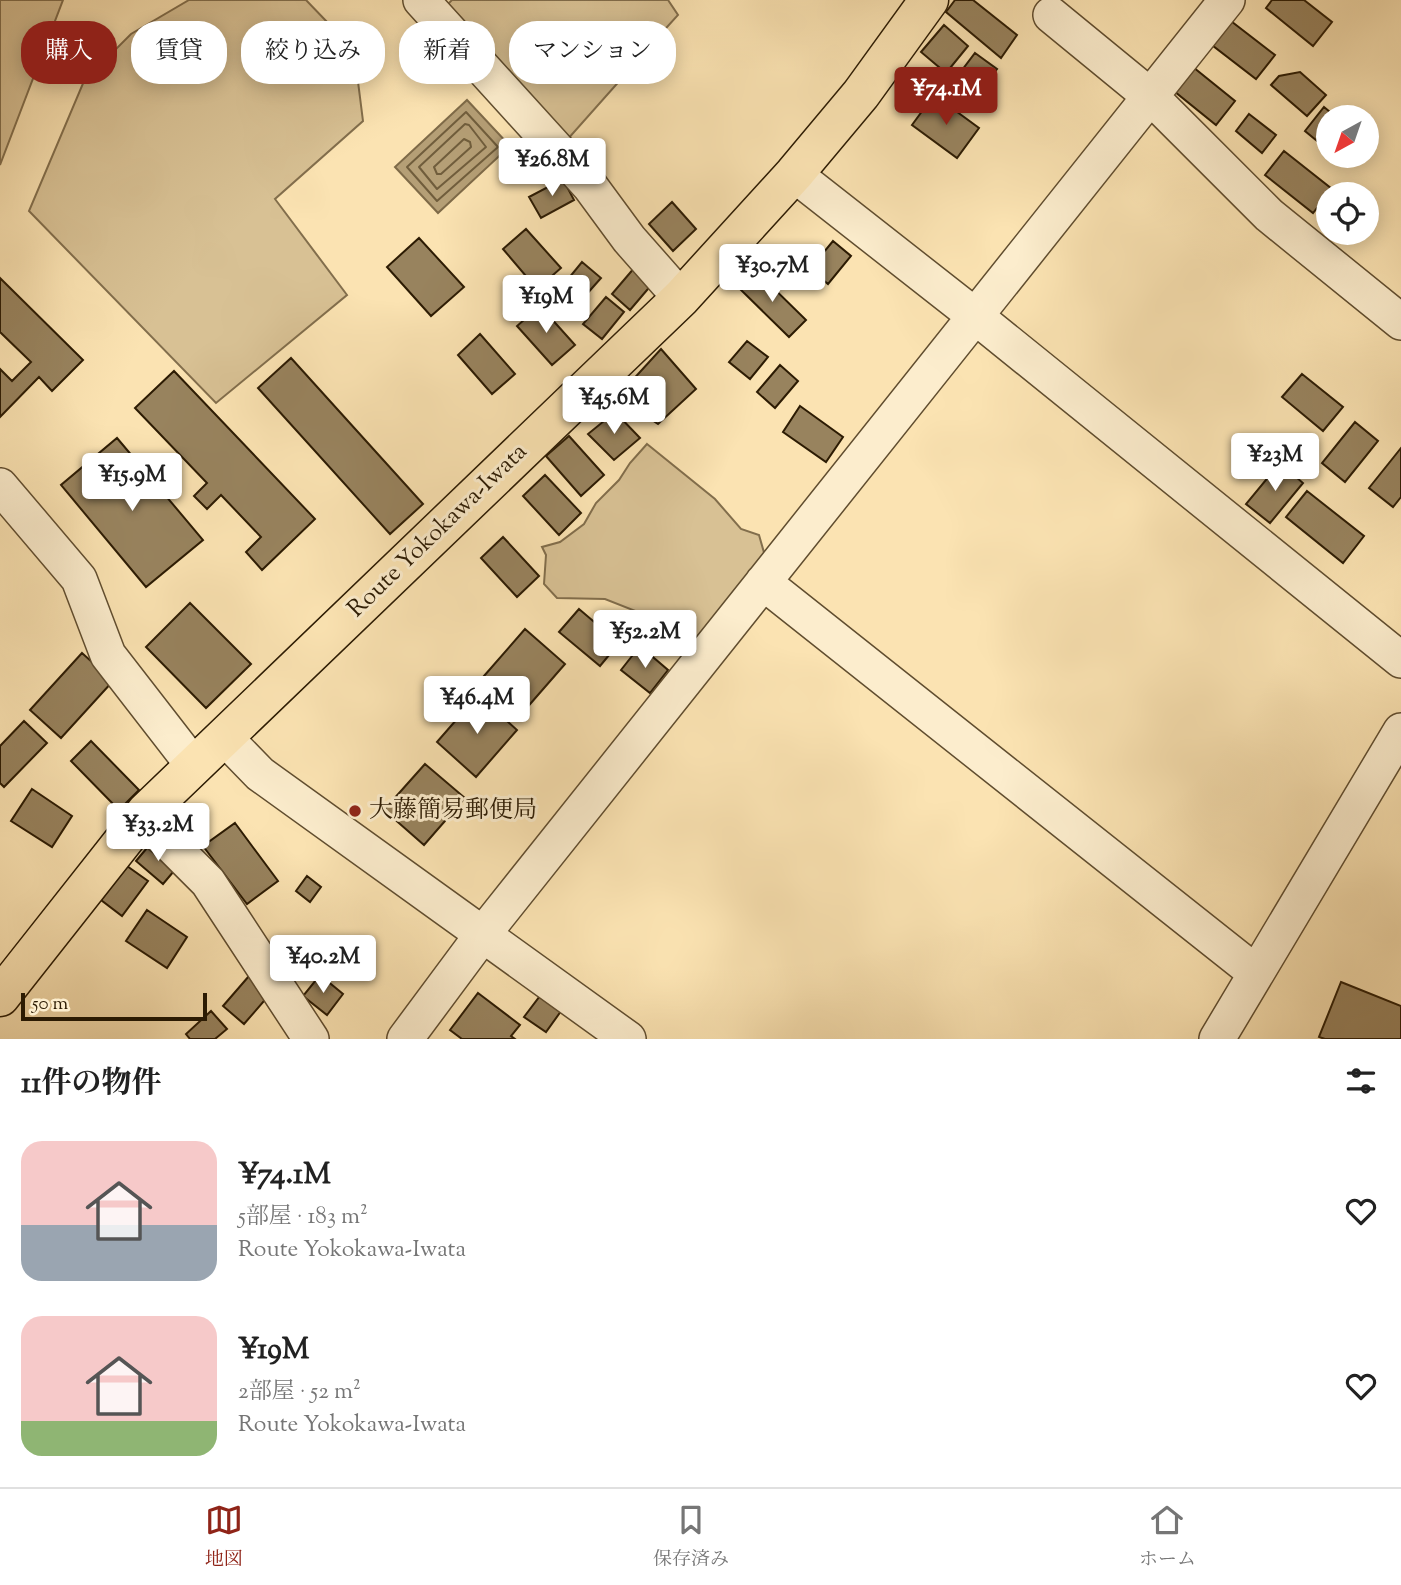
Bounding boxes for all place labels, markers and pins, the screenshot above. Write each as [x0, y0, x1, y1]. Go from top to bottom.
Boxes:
pin: ¥74.1M [889, 68, 1003, 127]
pin: ¥26.8M [495, 138, 609, 198]
pin: ¥30.7M [715, 244, 829, 304]
pin: ¥19M [505, 276, 587, 335]
pin: ¥45.6M [557, 376, 671, 436]
pin: ¥23M [1234, 434, 1316, 493]
pin: ¥15.9M [75, 454, 189, 513]
pin: ¥52.2M [588, 610, 702, 670]
pin: ¥46.4M [420, 676, 534, 736]
place label: 大藤簡易郵便局 [369, 794, 537, 828]
marker: 大藤簡易郵便局 [347, 803, 363, 819]
pin: ¥33.2M [101, 804, 215, 863]
pin: ¥40.2M [266, 936, 380, 995]

